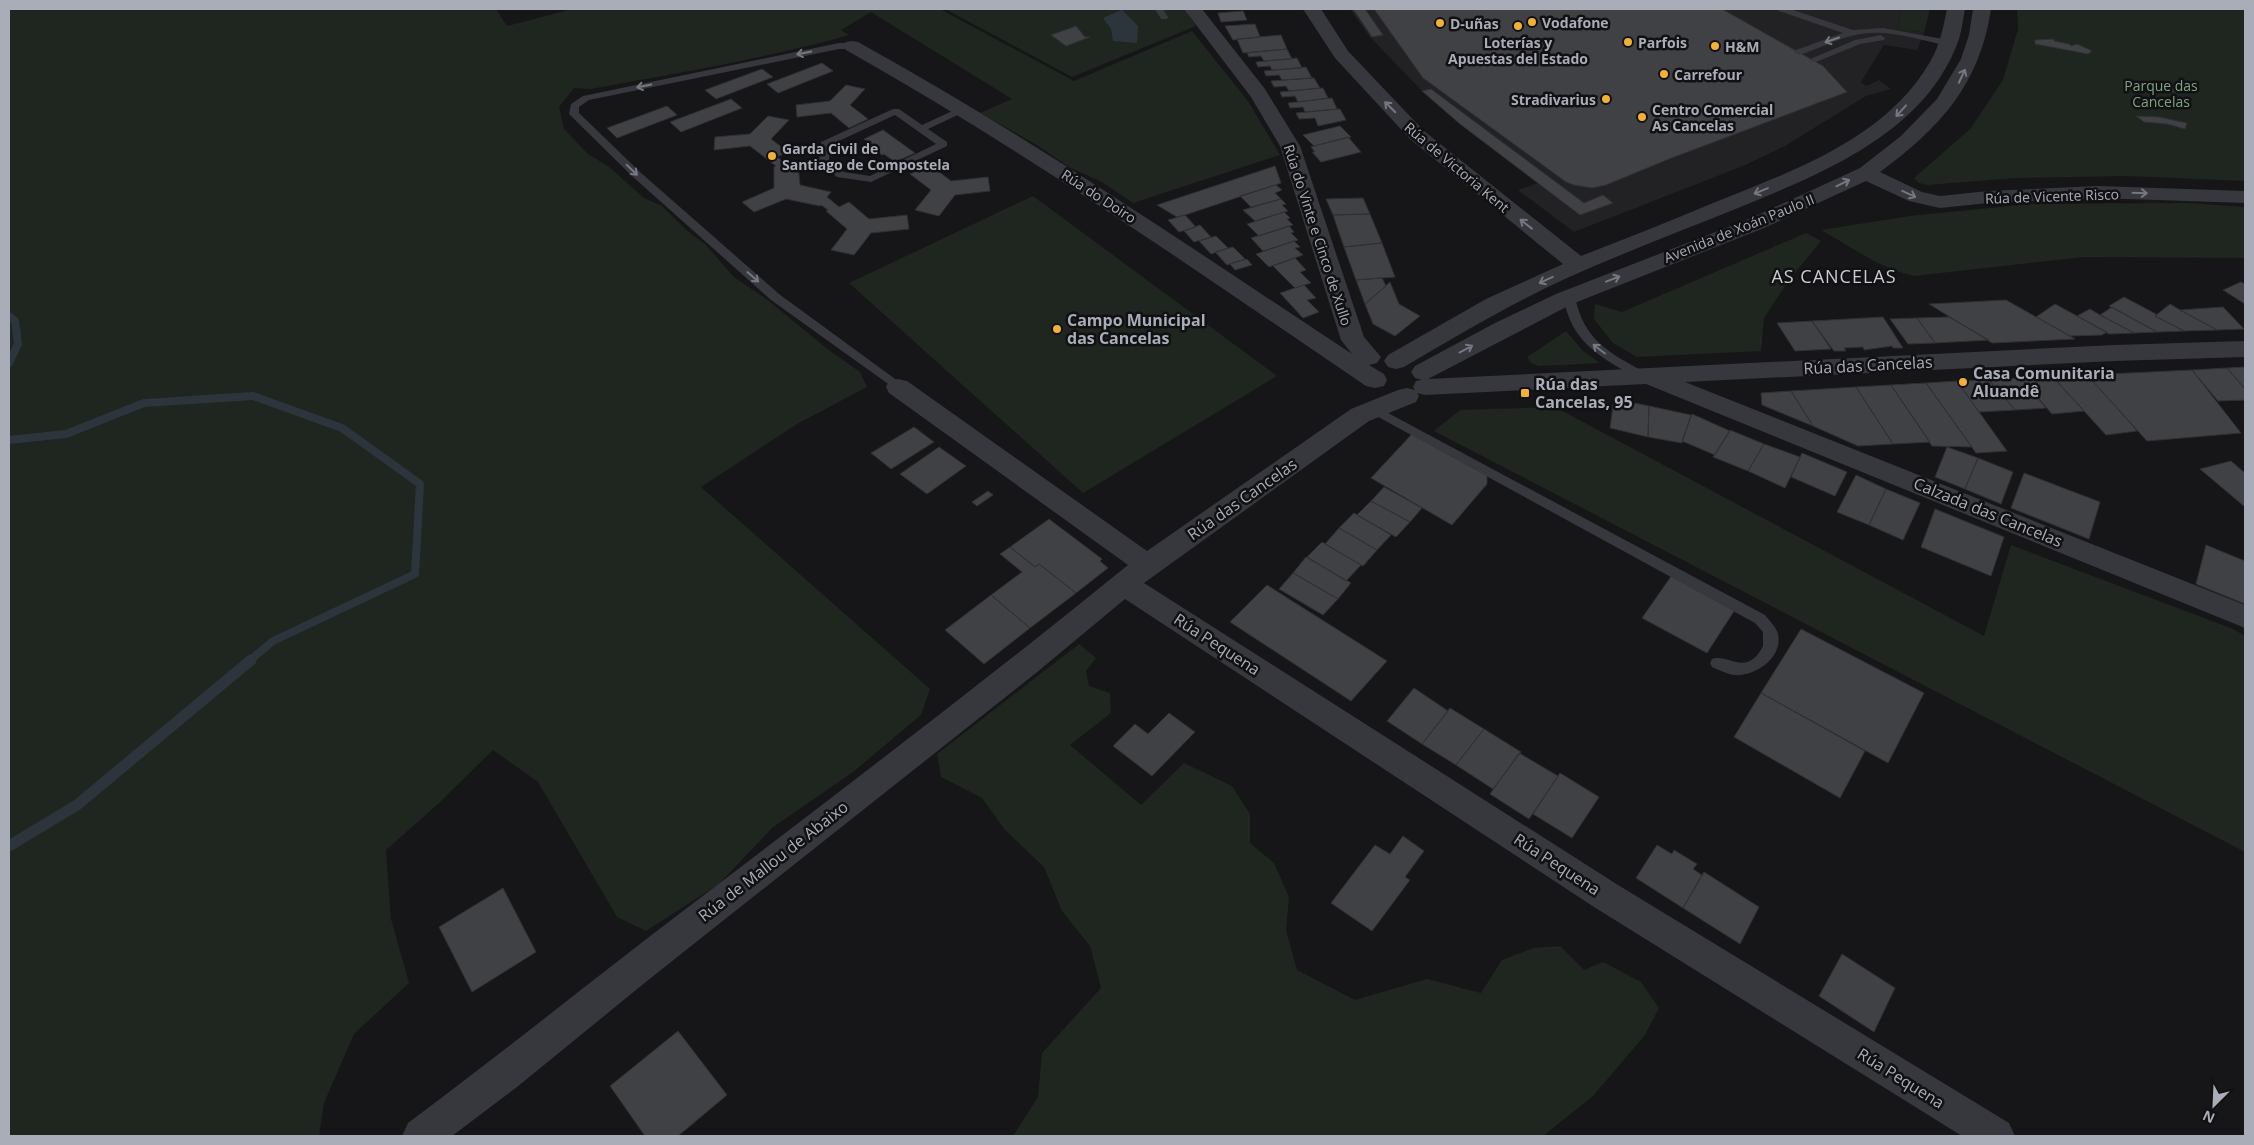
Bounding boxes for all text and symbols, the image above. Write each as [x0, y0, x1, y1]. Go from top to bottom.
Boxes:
place label: Vodafone [1542, 13, 1609, 32]
place label: D-uñas [1450, 14, 1499, 33]
marker: Vodafone [1526, 16, 1538, 28]
marker: D-uñas [1434, 17, 1446, 29]
marker: Loterías y Apuestas del Estado [1512, 20, 1524, 32]
place label: Loterías y Apuestas del Estado [1448, 33, 1588, 68]
place label: Parfois [1638, 33, 1687, 52]
marker: Parfois [1622, 36, 1634, 48]
one-way arrow [1824, 36, 1840, 46]
place label: H&M [1725, 37, 1759, 56]
marker: H&M [1709, 40, 1721, 52]
one-way arrow [796, 49, 812, 59]
place label: Carrefour [1674, 65, 1743, 84]
marker: Carrefour [1658, 68, 1670, 80]
one-way arrow [1958, 69, 1968, 84]
park label: Parque das Cancelas [2124, 76, 2198, 111]
one-way arrow [637, 81, 653, 91]
place label: Stradivarius [1511, 90, 1596, 109]
marker: Stradivarius [1600, 93, 1612, 105]
place label: Centro Comercial As Cancelas [1652, 100, 1773, 135]
one-way arrow [1384, 102, 1396, 114]
one-way arrow [1895, 104, 1906, 117]
marker: Centro Comercial As Cancelas [1636, 111, 1648, 123]
street label: Rúa de Victoria Kent [1401, 117, 1513, 217]
place label: Garda Civil de Santiago de Compostela [782, 139, 950, 174]
street label: Rúa do Vinte e Cinco de Xullo [1280, 142, 1356, 328]
marker: Garda Civil de Santiago de Compostela [766, 150, 778, 162]
one-way arrow [625, 164, 638, 176]
street label: Rúa do Doiro [1058, 165, 1140, 227]
one-way arrow [1836, 178, 1851, 188]
street label: Rúa de Vicente Risco [1985, 184, 2119, 208]
one-way arrow [1753, 187, 1769, 196]
street label: Avenida de Xoán Paulo II [1661, 189, 1817, 267]
one-way arrow [2132, 189, 2148, 198]
one-way arrow [1901, 190, 1916, 199]
one-way arrow [1520, 219, 1533, 230]
district label: AS CANCELAS [1771, 264, 1897, 288]
one-way arrow [747, 272, 760, 283]
one-way arrow [1604, 274, 1620, 283]
one-way arrow [1539, 276, 1554, 285]
place label: Campo Municipal das Cancelas [1067, 309, 1206, 349]
marker: Campo Municipal das Cancelas [1051, 323, 1063, 335]
one-way arrow [1458, 344, 1473, 353]
one-way arrow [1592, 344, 1606, 354]
street label: Rúa das Cancelas [1803, 351, 1933, 379]
place label: Casa Comunitaria Aluandê [1973, 362, 2115, 402]
place label: Rúa das Cancelas, 95 [1535, 373, 1633, 413]
marker: Casa Comunitaria Aluandê [1957, 376, 1969, 388]
marker: Rúa das Cancelas, 95 [1519, 387, 1531, 399]
street label: Rúa das Cancelas [1183, 453, 1301, 545]
street label: Calzada das Cancelas [1910, 472, 2066, 552]
street label: Rúa Pequena [1170, 608, 1264, 680]
street label: Rúa de Mallou de Abaixo [694, 796, 852, 926]
street label: Rúa Pequena [1510, 828, 1604, 900]
street label: Rúa Pequena [1853, 1043, 1949, 1113]
north arrow [2189, 1080, 2239, 1130]
text: N [2199, 1106, 2218, 1128]

